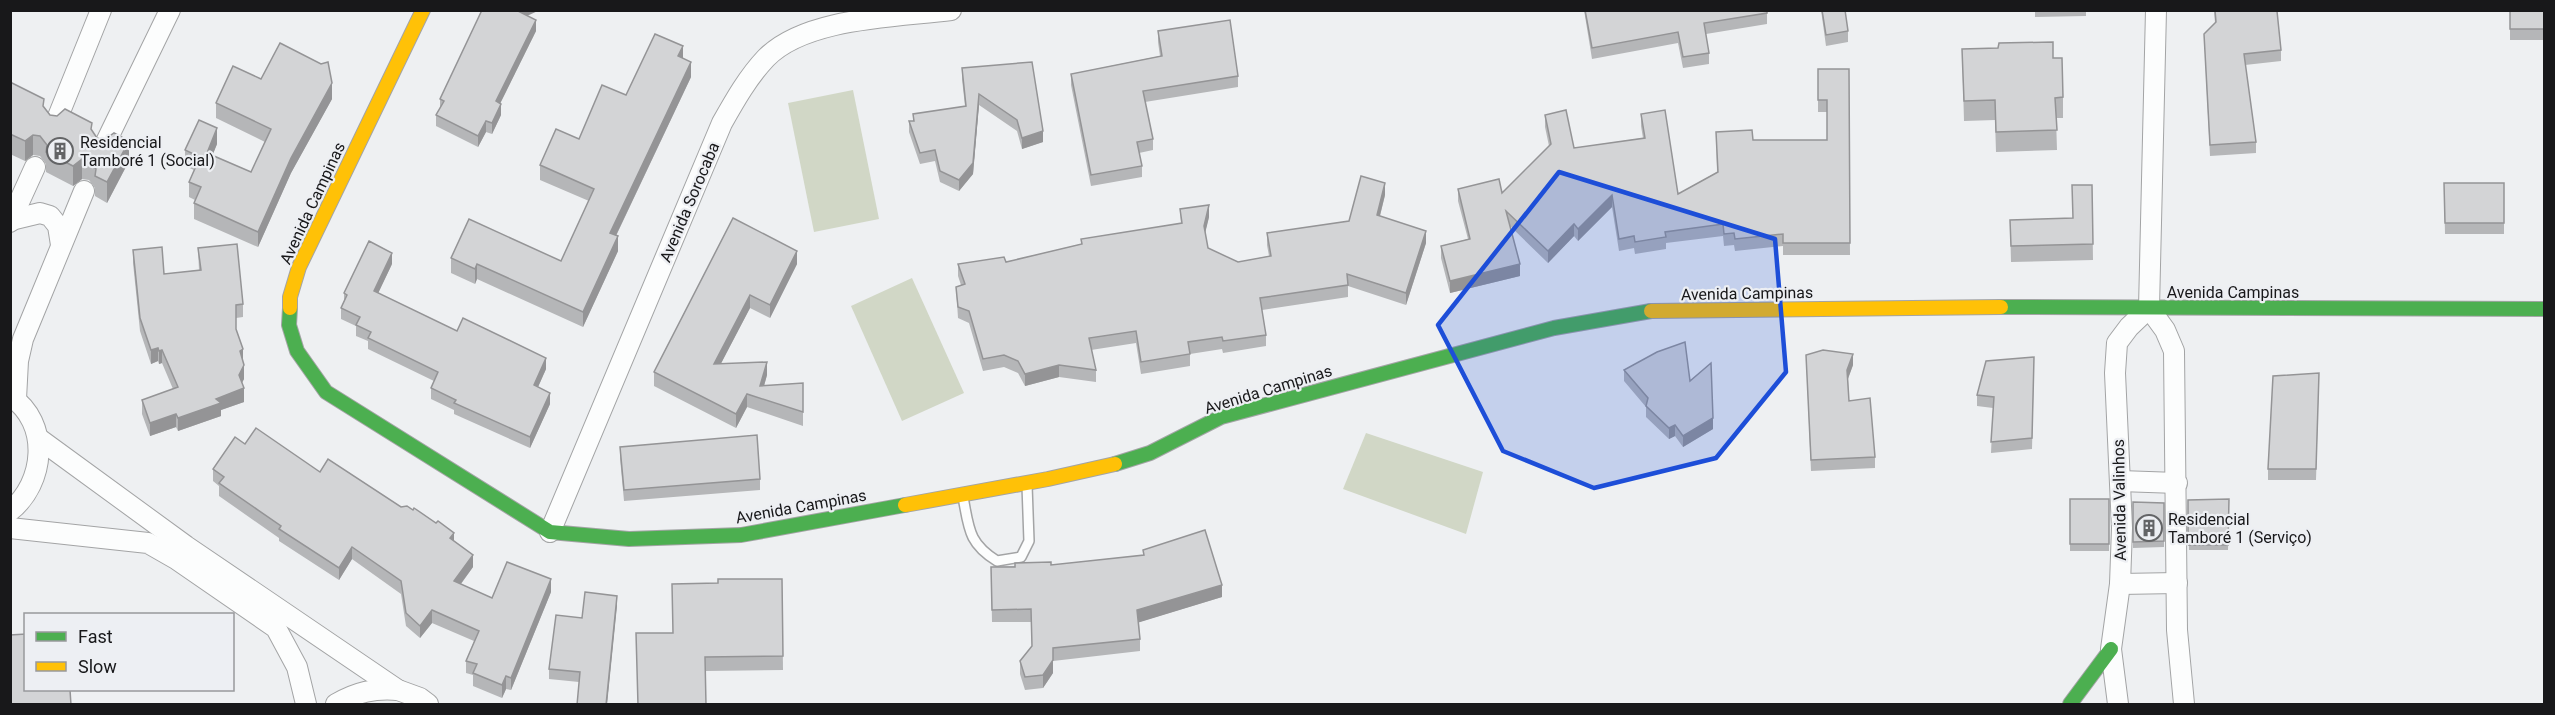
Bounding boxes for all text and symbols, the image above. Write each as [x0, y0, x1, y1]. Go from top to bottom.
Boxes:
place label: Residencial Tamboré 1 (Social) [80, 133, 215, 170]
building icon: Residencial Tamboré 1 (Social) [45, 136, 75, 166]
street label: Avenida Campinas [276, 139, 349, 267]
street label: Avenida Sorocaba [656, 139, 723, 265]
street label: Avenida Campinas [1681, 283, 1813, 304]
street label: Avenida Campinas [2167, 283, 2299, 302]
street label: Avenida Campinas [1202, 361, 1334, 418]
street label: Avenida Valinhos [2109, 439, 2130, 561]
street label: Avenida Campinas [734, 486, 868, 527]
place label: Residencial Tamboré 1 (Serviço) [2168, 510, 2312, 547]
building icon: Residencial Tamboré 1 (Serviço) [2134, 513, 2164, 543]
legend [24, 613, 234, 691]
text: Fast [78, 626, 113, 647]
text: Slow [78, 656, 117, 677]

